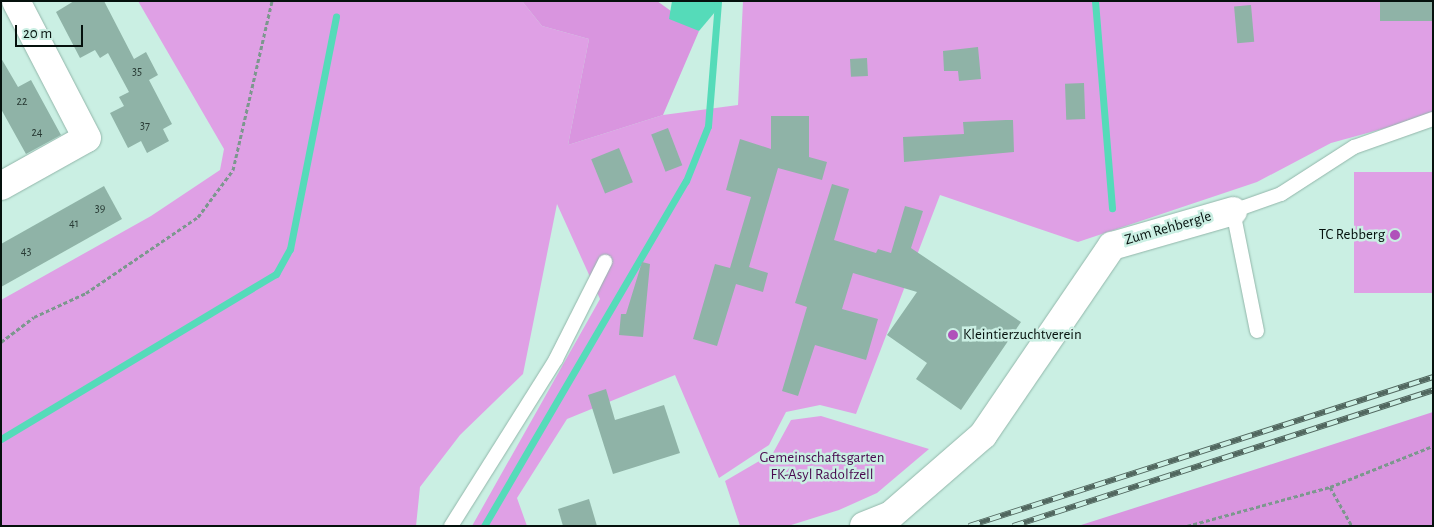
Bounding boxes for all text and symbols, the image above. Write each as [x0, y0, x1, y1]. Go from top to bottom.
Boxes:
scale bar [18, 15, 85, 47]
text: 20 m [23, 26, 52, 41]
house number: 35 [132, 65, 142, 79]
house number: 22 [17, 95, 27, 109]
house number: 37 [140, 119, 150, 133]
house number: 24 [31, 126, 43, 140]
house number: 39 [95, 202, 105, 216]
street label: Zum Rehbergle [1122, 207, 1214, 249]
house number: 41 [69, 217, 79, 231]
place label: TC Rebberg [1319, 226, 1385, 244]
marker: TC Rebberg [1389, 229, 1401, 241]
house number: 43 [21, 245, 31, 259]
place label: Kleintierzuchtverein [963, 326, 1082, 344]
marker: Kleintierzuchtverein [947, 329, 959, 341]
park label: Gemeinschaftsgarten FK-Asyl Radolfzell [760, 448, 884, 483]

